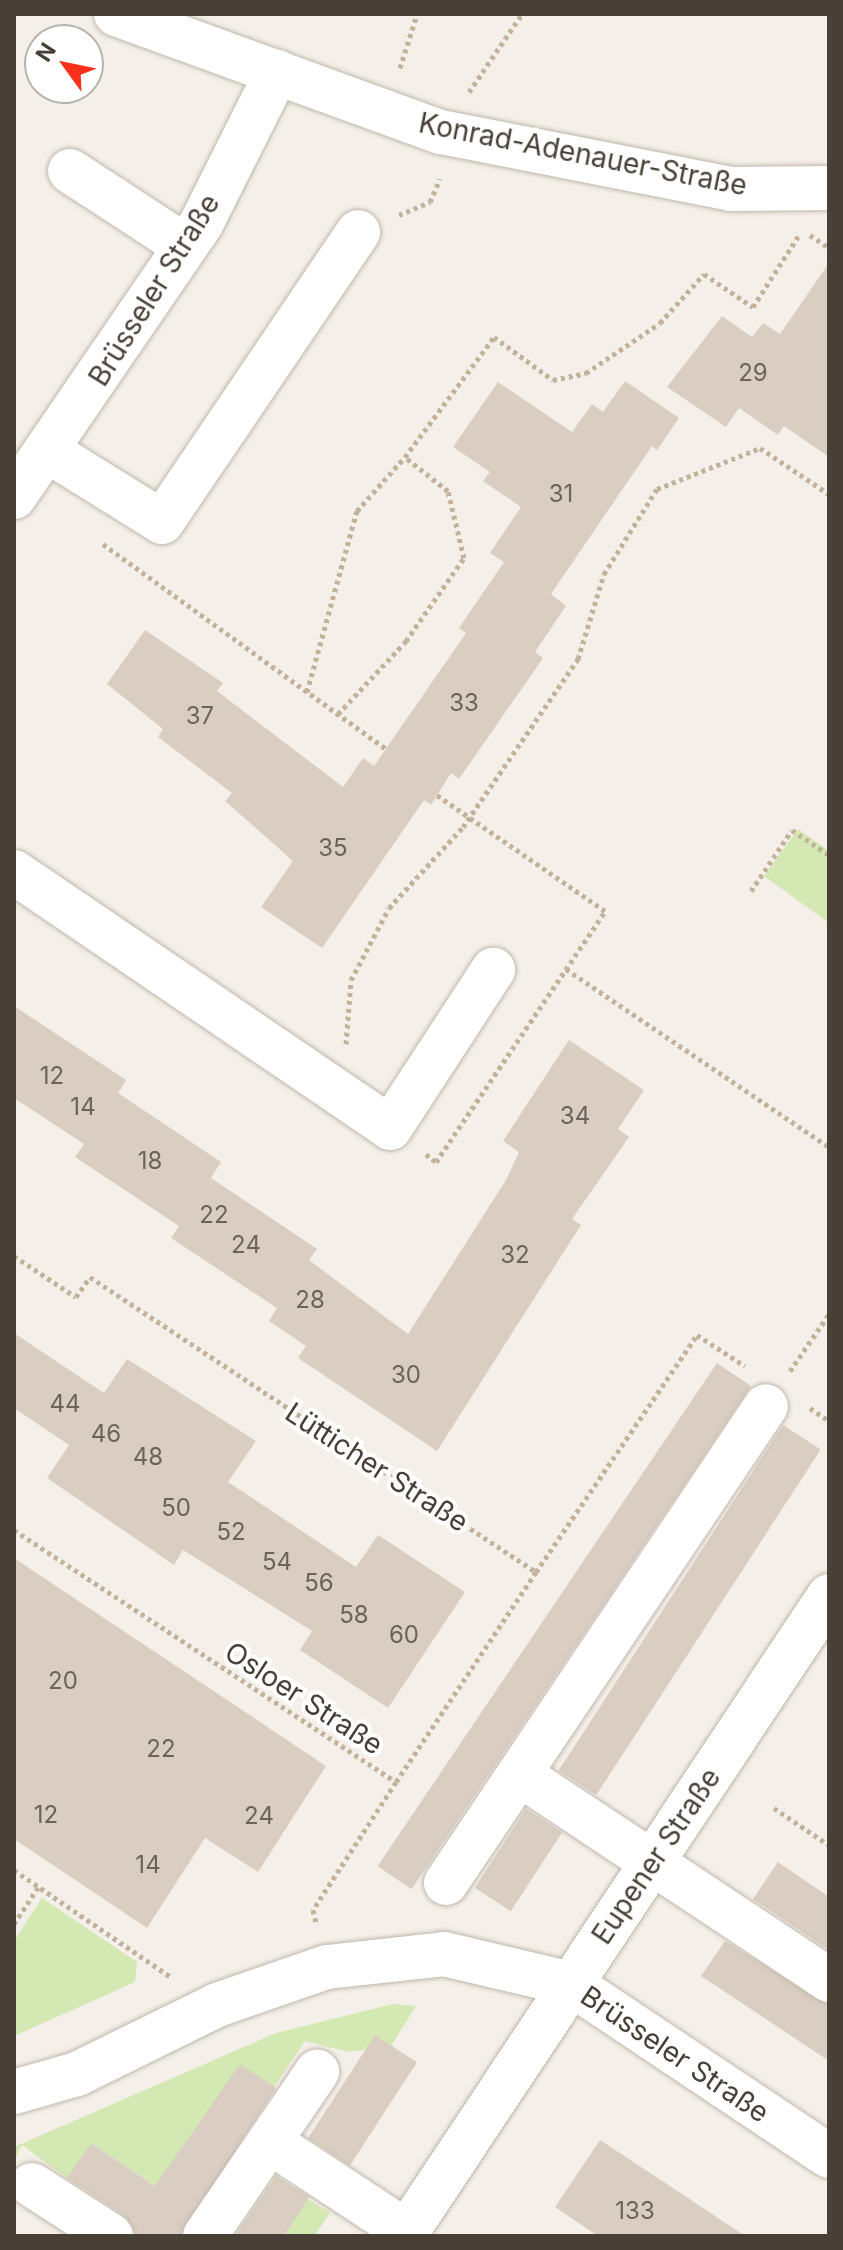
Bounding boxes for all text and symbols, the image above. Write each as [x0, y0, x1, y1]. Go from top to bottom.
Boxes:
north arrow [24, 24, 104, 104]
text: N [30, 38, 61, 66]
street label: Konrad-Adenauer-Straße [416, 106, 750, 202]
street label: Brüsseler Straße [82, 188, 226, 392]
house number: 29 [738, 359, 768, 387]
house number: 31 [549, 480, 573, 508]
house number: 33 [449, 689, 479, 717]
house number: 37 [186, 702, 214, 730]
house number: 35 [318, 834, 348, 862]
house number: 12 [40, 1062, 64, 1090]
house number: 14 [70, 1093, 96, 1121]
house number: 34 [560, 1102, 590, 1130]
house number: 18 [138, 1147, 162, 1175]
house number: 22 [199, 1201, 229, 1229]
house number: 24 [231, 1231, 261, 1259]
house number: 32 [500, 1241, 530, 1269]
house number: 28 [295, 1286, 325, 1314]
house number: 30 [391, 1361, 421, 1389]
house number: 44 [49, 1390, 81, 1418]
street label: Lütticher Straße [279, 1395, 475, 1539]
house number: 46 [91, 1420, 121, 1448]
house number: 48 [133, 1443, 163, 1471]
house number: 50 [161, 1494, 191, 1522]
house number: 52 [216, 1518, 246, 1546]
house number: 54 [262, 1548, 292, 1576]
house number: 56 [304, 1569, 334, 1597]
house number: 58 [339, 1601, 369, 1629]
house number: 60 [389, 1621, 419, 1649]
street label: Osloer Straße [219, 1634, 389, 1762]
house number: 20 [48, 1667, 78, 1695]
house number: 22 [146, 1735, 176, 1763]
street label: Eupener Straße [585, 1762, 727, 1950]
house number: 12 [34, 1801, 58, 1829]
house number: 24 [244, 1802, 274, 1830]
house number: 14 [135, 1851, 161, 1879]
street label: Brüsseler Straße [574, 1979, 776, 2129]
house number: 133 [615, 2197, 655, 2225]

